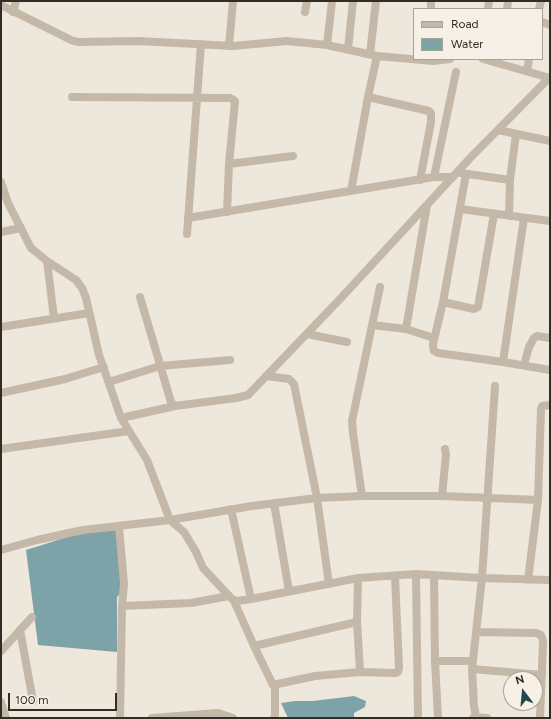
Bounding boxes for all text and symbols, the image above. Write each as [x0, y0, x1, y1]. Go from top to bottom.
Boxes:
legend [413, 8, 543, 60]
text: Road [451, 17, 479, 31]
text: Water [451, 37, 483, 51]
north arrow [503, 671, 543, 711]
text: N [514, 673, 526, 687]
scale bar [10, 685, 119, 711]
text: 100 m [15, 693, 49, 707]

